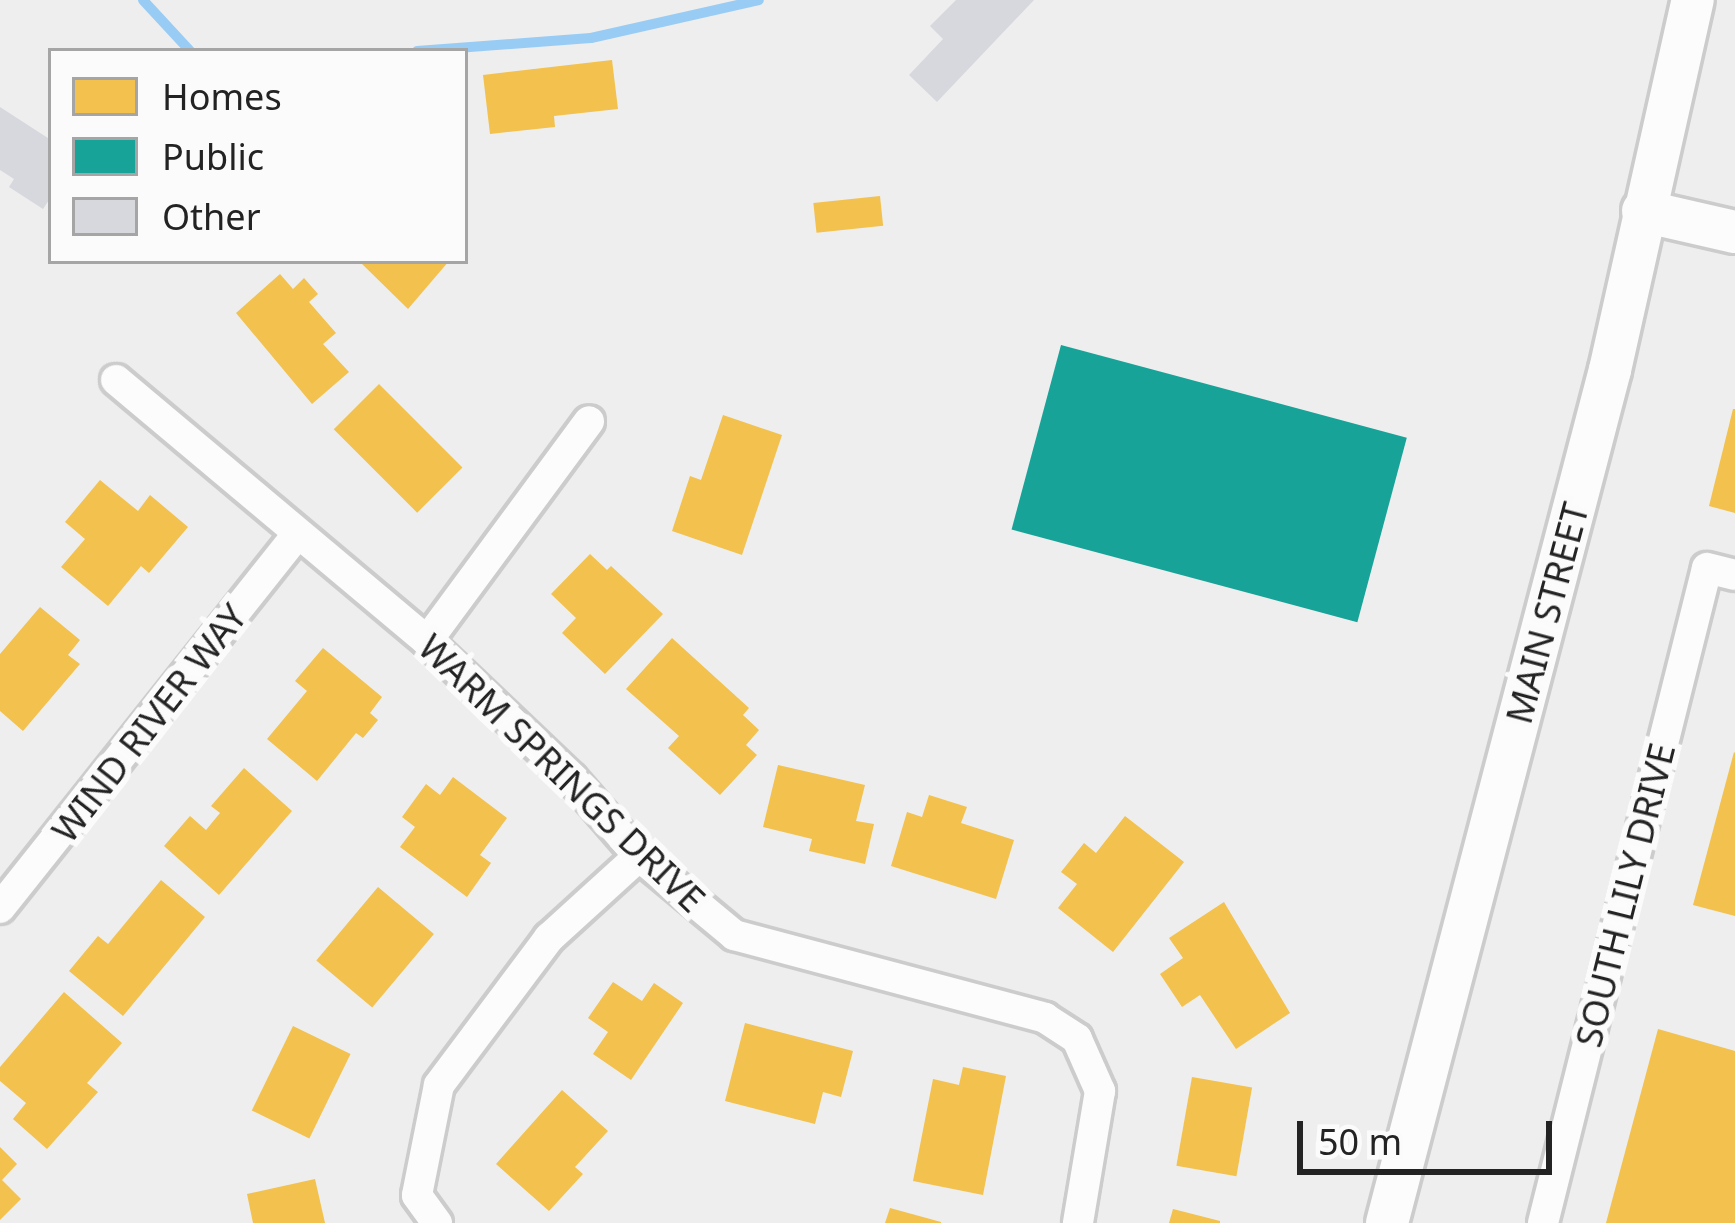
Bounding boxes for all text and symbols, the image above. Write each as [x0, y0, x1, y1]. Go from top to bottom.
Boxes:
legend [48, 48, 468, 264]
text: Homes [162, 72, 282, 121]
text: Public [162, 132, 264, 181]
text: Other [162, 192, 261, 241]
street label: MAIN STREET [1497, 498, 1597, 728]
street label: WIND RIVER WAY [43, 595, 255, 851]
street label: WARM SPRINGS DRIVE [410, 625, 714, 921]
street label: SOUTH LILY DRIVE [1566, 739, 1684, 1051]
scale bar [1303, 1097, 1558, 1171]
text: 50 m [1318, 1117, 1402, 1166]

